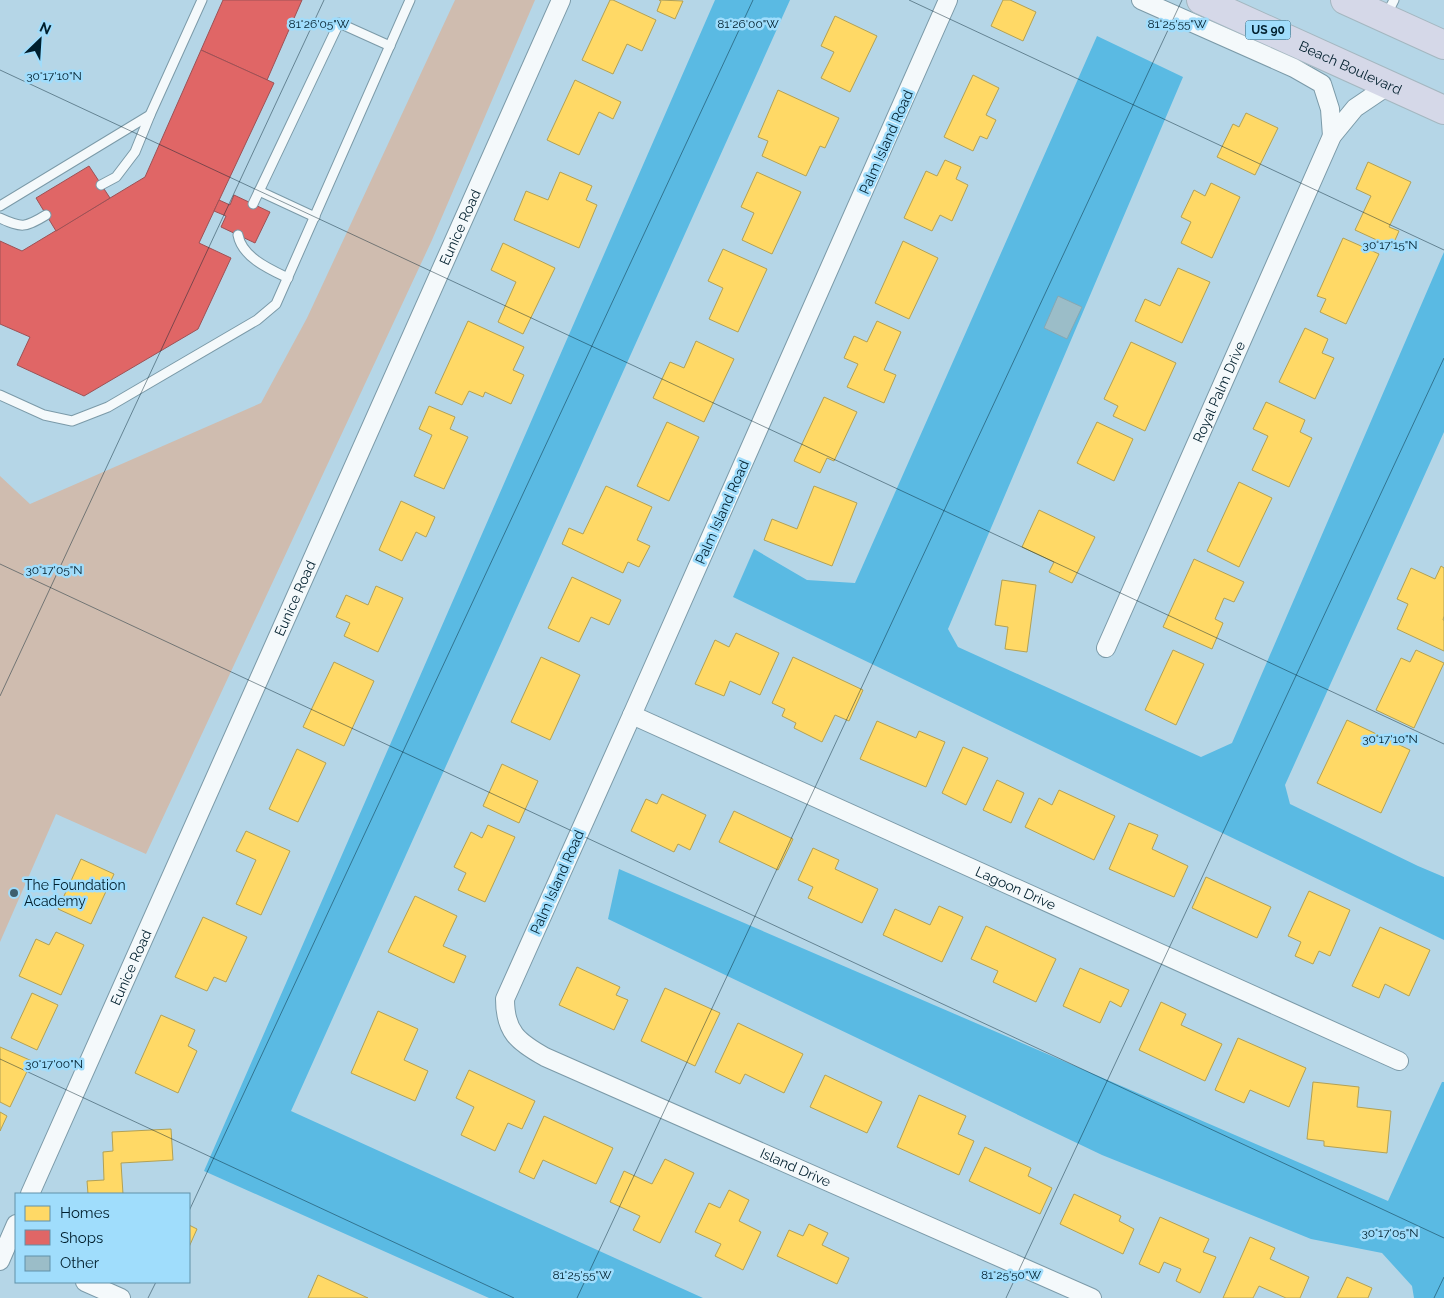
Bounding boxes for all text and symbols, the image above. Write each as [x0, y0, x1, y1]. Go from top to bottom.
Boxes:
north arrow [15, 15, 65, 65]
text: 81°26'05"W [289, 17, 350, 31]
text: 81°26'00"W [717, 17, 779, 31]
text: 81°25'55"W [1147, 17, 1207, 31]
text: N [37, 19, 54, 38]
road number: US 90 [1246, 20, 1290, 40]
street label: Beach Boulevard [1297, 37, 1404, 98]
text: 30°17'10"N [26, 69, 82, 83]
street label: Palm Island Road [856, 88, 916, 196]
street label: Eunice Road [436, 187, 484, 268]
text: 30°17'15"N [1363, 238, 1417, 252]
street label: Royal Palm Drive [1190, 339, 1248, 445]
street label: Palm Island Road [692, 458, 752, 566]
street label: Eunice Road [271, 558, 319, 638]
text: 30°17'05"N [25, 563, 83, 577]
text: 30°17'10"N [1362, 732, 1418, 746]
street label: Palm Island Road [527, 828, 587, 936]
street label: Lagoon Drive [973, 863, 1058, 913]
place label: The Foundation Academy [24, 877, 126, 909]
marker: The Foundation Academy [8, 887, 20, 899]
street label: Eunice Road [107, 927, 155, 1008]
text: 30°17'00"N [25, 1057, 83, 1071]
street label: Island Drive [758, 1145, 833, 1190]
legend [15, 1193, 190, 1283]
text: Homes [60, 1204, 110, 1222]
text: 30°17'05"N [1361, 1226, 1419, 1240]
text: Shops [60, 1229, 103, 1247]
text: Other [60, 1254, 100, 1272]
text: 81°25'55"W [552, 1268, 612, 1282]
text: 81°25'50"W [981, 1268, 1041, 1282]

